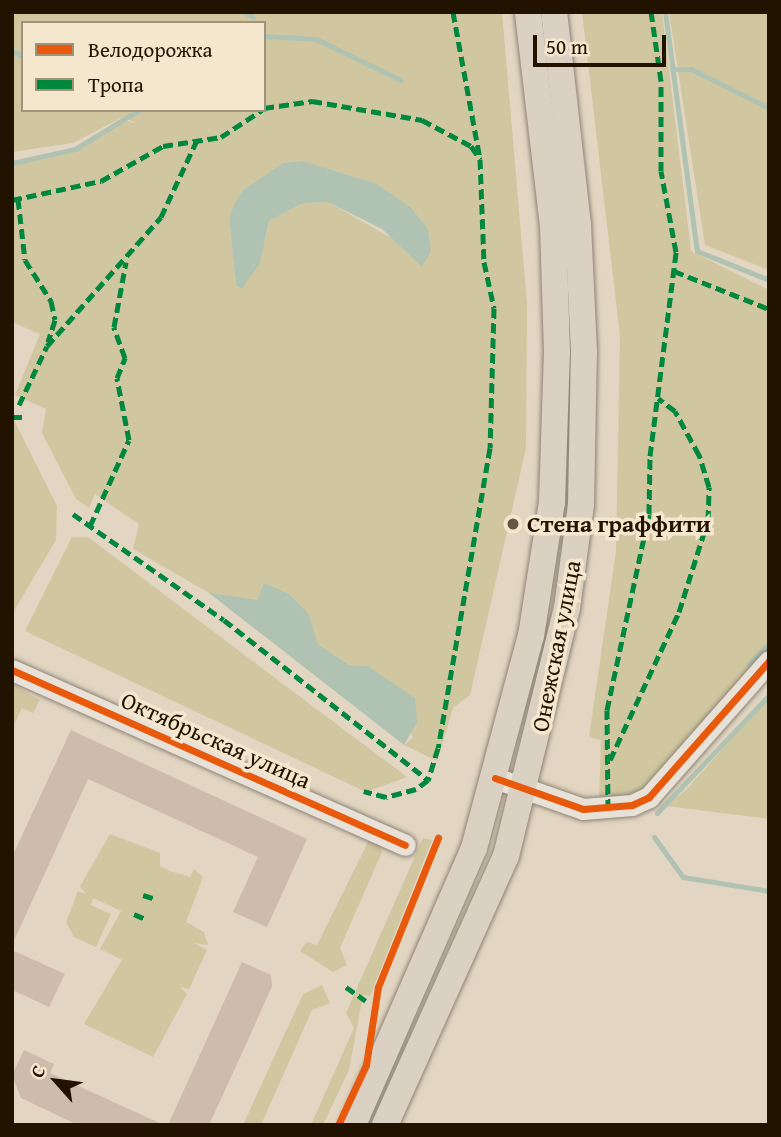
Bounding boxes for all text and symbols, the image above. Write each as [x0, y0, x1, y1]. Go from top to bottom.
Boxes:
legend [21, 21, 266, 112]
scale bar [536, 21, 669, 65]
text: 50 m [546, 31, 588, 62]
text: Велодорожка [88, 34, 213, 65]
text: Тропа [88, 69, 144, 100]
place label: Стена граффити [527, 510, 711, 538]
marker: Стена граффити [505, 516, 521, 532]
street label: Онежская улица [525, 558, 587, 734]
street label: Октябрьская улица [117, 685, 315, 795]
north arrow [21, 1046, 91, 1116]
text: С [23, 1060, 52, 1082]

